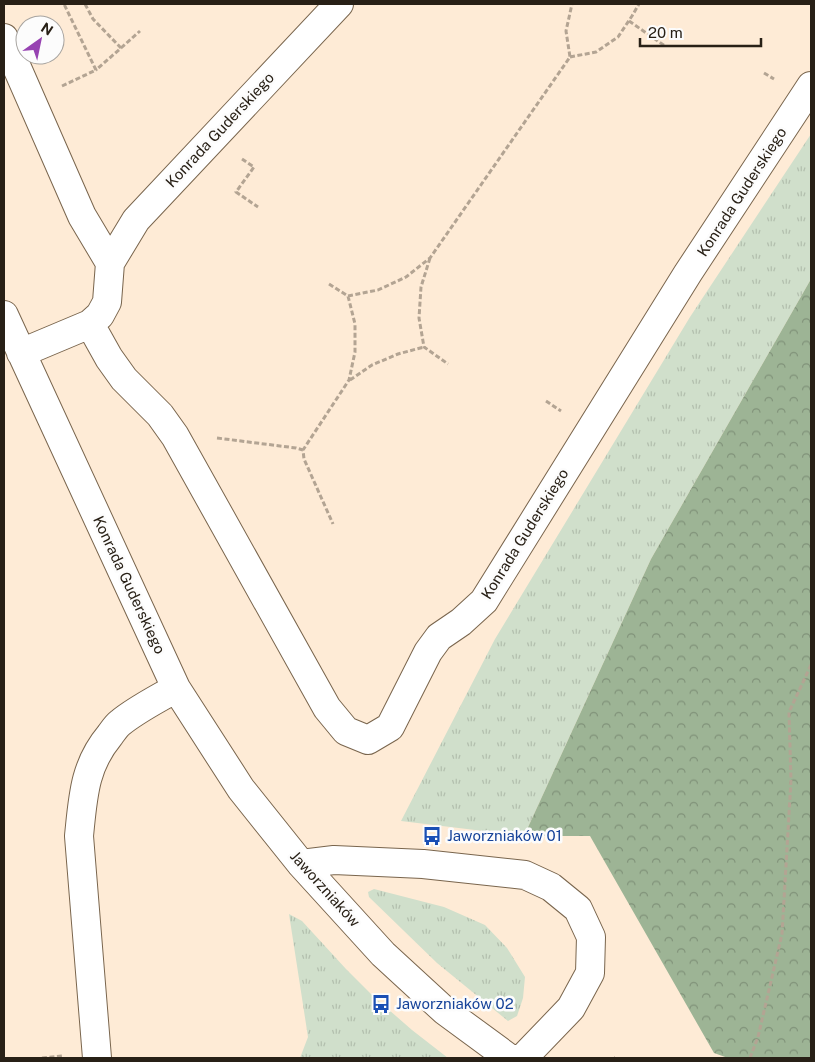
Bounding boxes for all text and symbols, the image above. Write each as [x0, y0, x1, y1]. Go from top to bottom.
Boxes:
north arrow [15, 15, 65, 65]
scale bar [640, 15, 761, 47]
text: N [38, 19, 56, 39]
text: 20 m [648, 24, 683, 41]
street label: Konrada Guderskiego [162, 69, 277, 190]
street label: Konrada Guderskiego [693, 124, 790, 259]
street label: Konrada Guderskiego [478, 465, 572, 602]
street label: Konrada Guderskiego [90, 513, 169, 657]
bus stop icon: Jaworzniaków 01 [421, 825, 443, 847]
place label: Jaworzniaków 01 [447, 827, 562, 844]
street label: Jaworzniaków [287, 847, 364, 930]
bus stop icon: Jaworzniaków 02 [370, 993, 392, 1015]
place label: Jaworzniaków 02 [396, 995, 514, 1012]

